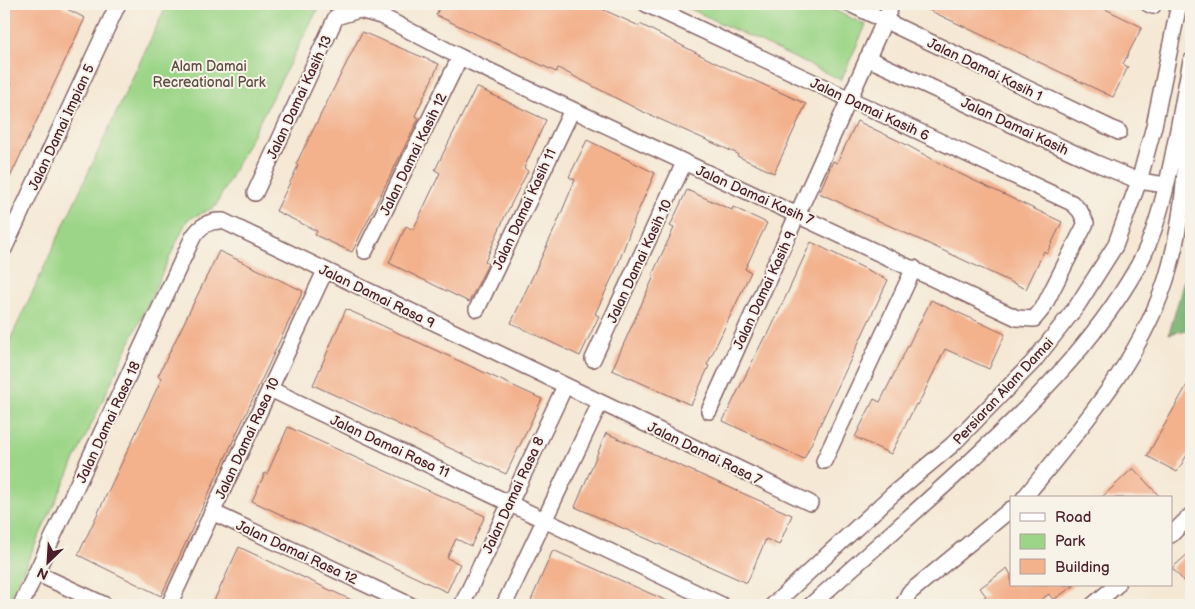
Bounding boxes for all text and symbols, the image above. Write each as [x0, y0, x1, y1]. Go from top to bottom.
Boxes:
street label: Jalan Damai Kasih 13 [263, 33, 336, 162]
street label: Jalan Damai Kasih 1 [924, 34, 1045, 105]
park label: Alam Damai Recreational Park [152, 58, 266, 91]
street label: Jalan Damai Impian 5 [25, 62, 98, 193]
street label: Jalan Damai Kasih 6 [808, 74, 932, 145]
street label: Jalan Damai Kasih 12 [376, 89, 451, 218]
street label: Jalan Damai Kasih [958, 94, 1072, 159]
street label: Jalan Damai Kasih 11 [489, 146, 560, 272]
street label: Jalan Damai Kasih 7 [693, 162, 816, 229]
street label: Jalan Damai Kasih 10 [603, 197, 676, 326]
street label: Jalan Damai Kasih 9 [730, 228, 799, 352]
street label: Jalan Damai Rasa 9 [316, 261, 437, 332]
street label: Persiaran Alam Damai [950, 334, 1057, 448]
street label: Jalan Damai Rasa 18 [73, 359, 144, 486]
street label: Jalan Damai Rasa 10 [212, 375, 283, 502]
street label: Jalan Damai Rasa 11 [328, 411, 452, 482]
street label: Jalan Damai Rasa 7 [645, 418, 765, 489]
street label: Jalan Damai Rasa 8 [479, 434, 548, 556]
legend [1010, 496, 1172, 586]
text: Road [1055, 508, 1091, 527]
street label: Jalan Damai Rasa 12 [233, 517, 361, 588]
text: Park [1055, 532, 1086, 551]
north arrow [22, 536, 72, 586]
text: Building [1055, 558, 1110, 577]
text: N [34, 563, 51, 583]

